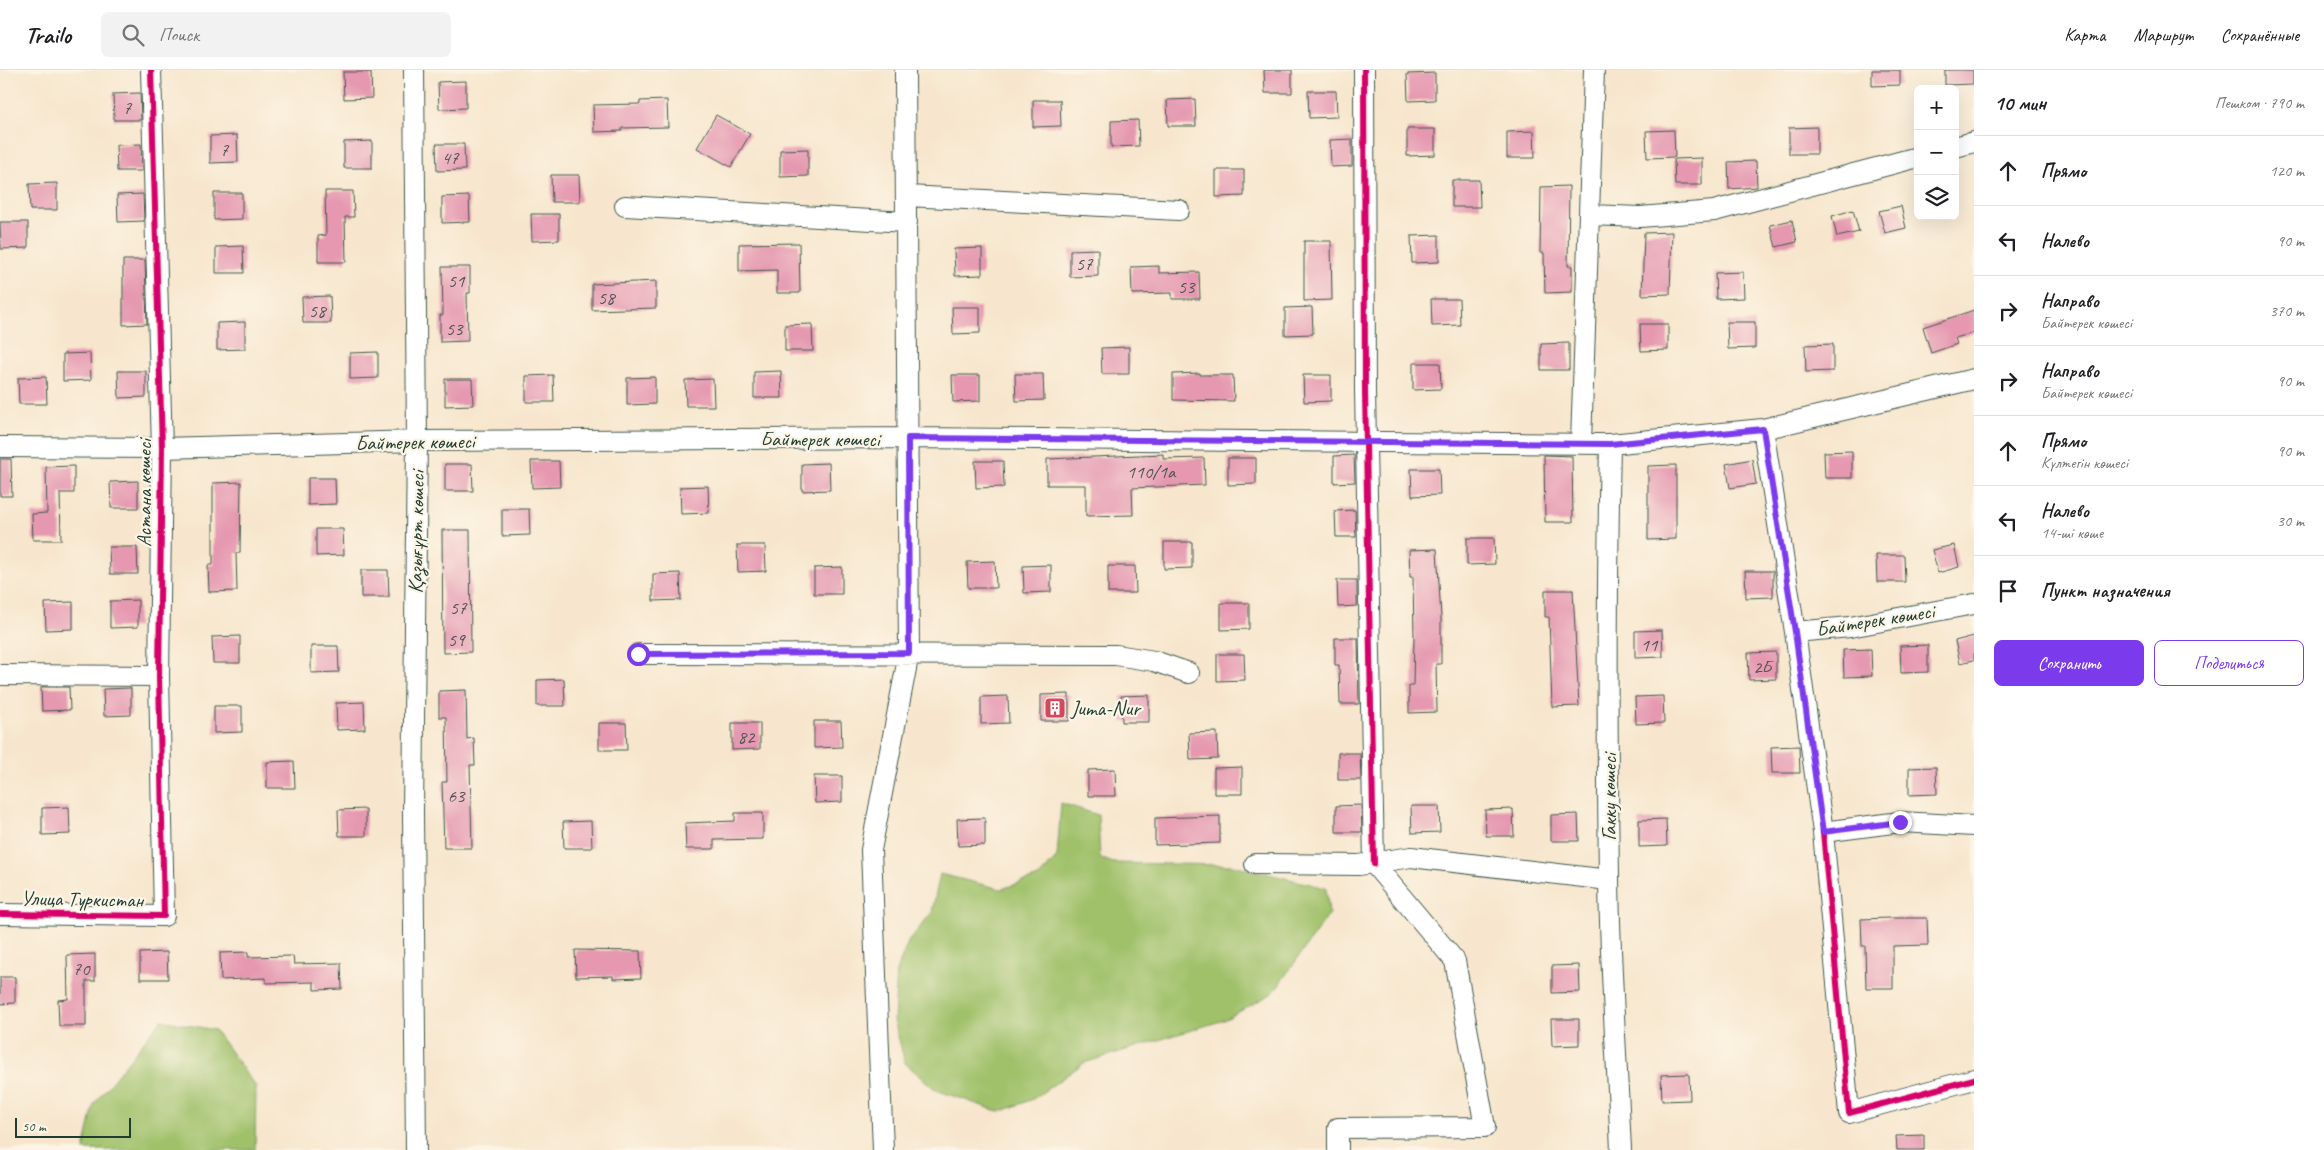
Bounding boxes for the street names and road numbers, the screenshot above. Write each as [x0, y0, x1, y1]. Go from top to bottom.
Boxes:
street label: Байтерек көшесі [760, 426, 883, 452]
street label: Байтерек көшесі [355, 428, 478, 456]
street label: Астана көшесі [131, 436, 157, 547]
street label: Қазығұрт көшесі [402, 467, 431, 594]
street label: Байтерек көшесі [1814, 597, 1939, 642]
street label: Гакку көшесі [1596, 750, 1622, 841]
street label: Улица Туркистан [21, 885, 145, 913]

